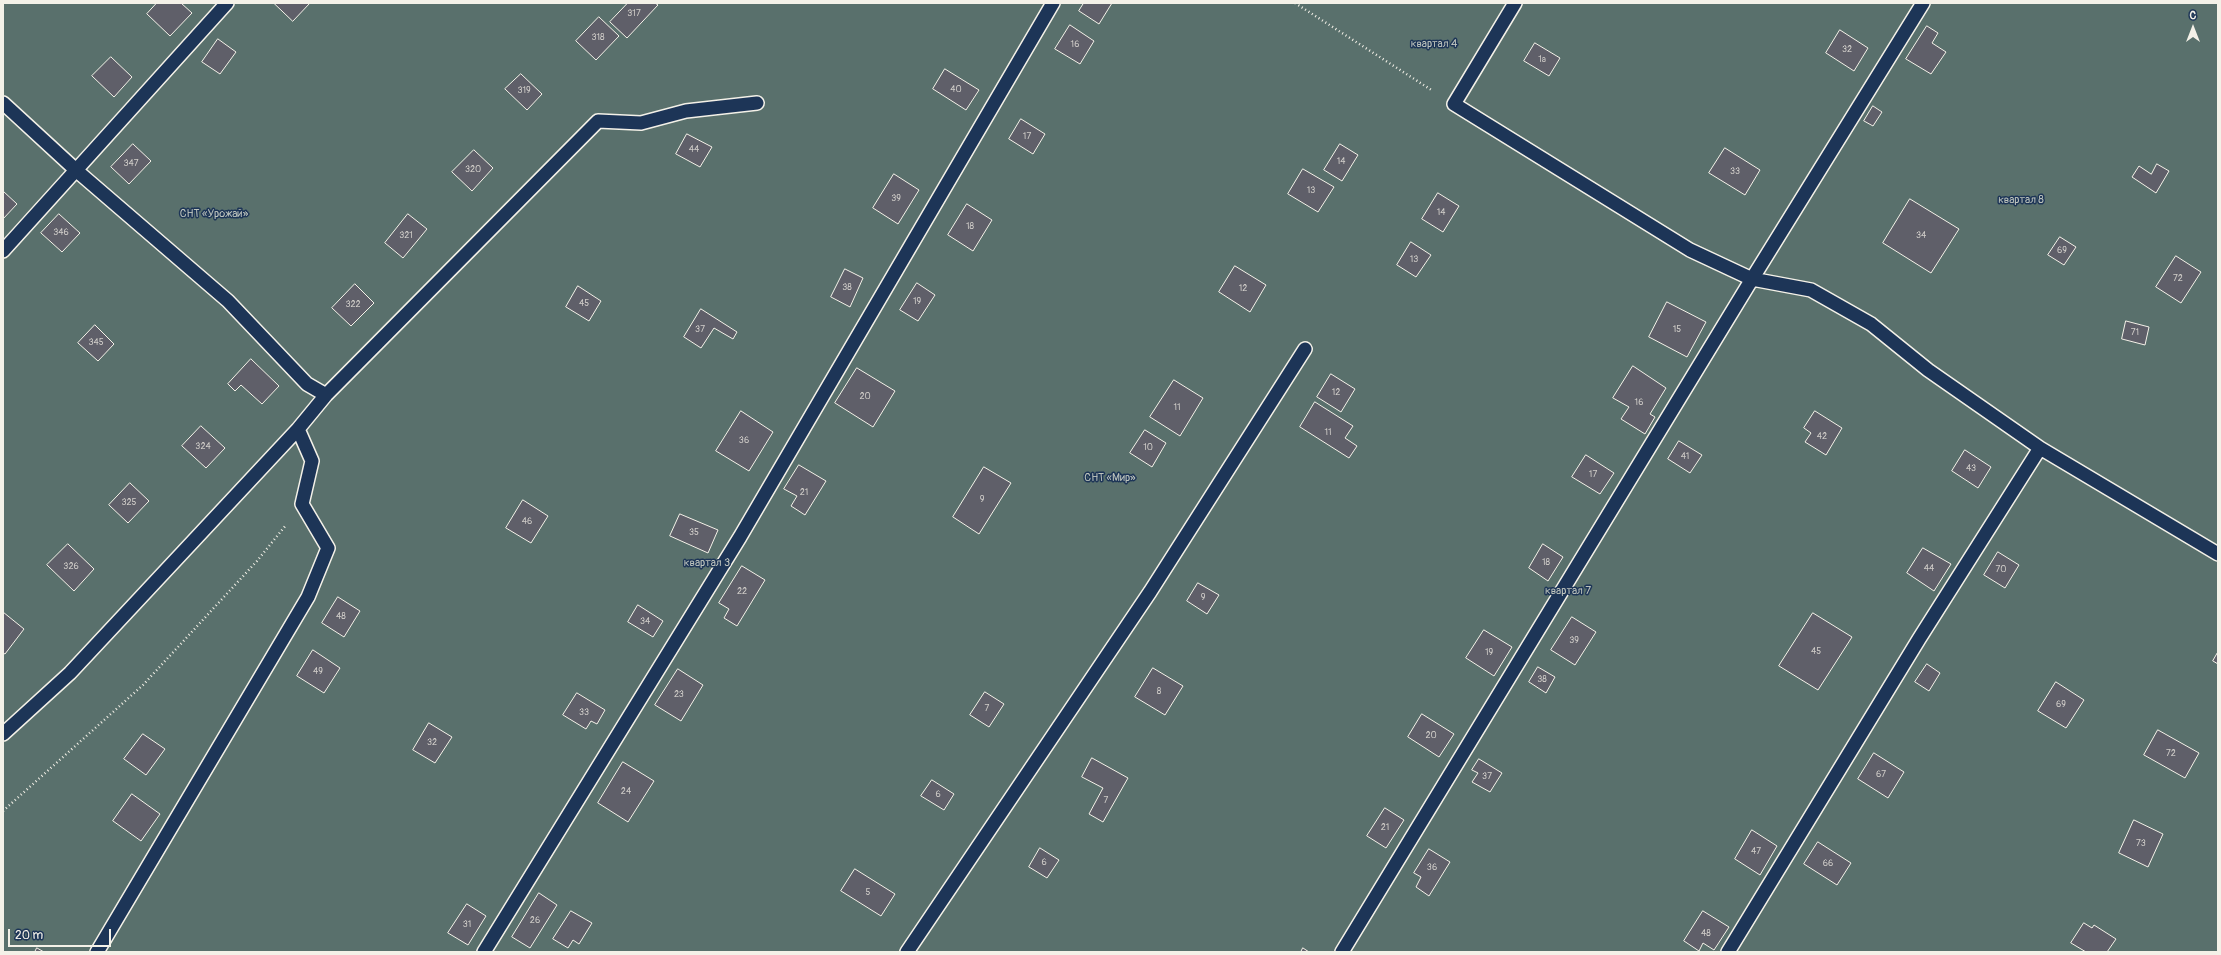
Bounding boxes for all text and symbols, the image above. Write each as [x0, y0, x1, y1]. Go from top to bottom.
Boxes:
north arrow [2173, 8, 2213, 48]
house number: 317 [627, 9, 641, 19]
text: С [2190, 9, 2196, 22]
house number: 318 [591, 33, 605, 43]
park label: квартал 4 [1411, 37, 1457, 51]
house number: 16 [1071, 40, 1079, 50]
house number: 32 [1842, 45, 1852, 55]
house number: 1а [1538, 55, 1546, 65]
house number: 40 [950, 85, 962, 95]
house number: 319 [517, 86, 531, 96]
house number: 17 [1023, 132, 1031, 142]
house number: 44 [689, 145, 699, 155]
house number: 14 [1337, 157, 1345, 167]
house number: 347 [123, 159, 139, 169]
house number: 320 [465, 165, 481, 175]
house number: 33 [1730, 167, 1740, 177]
house number: 13 [1307, 186, 1315, 196]
park label: квартал 8 [1998, 193, 2044, 207]
house number: 39 [891, 194, 901, 204]
park label: СНТ «Урожай» [180, 207, 248, 221]
house number: 14 [1437, 208, 1445, 218]
house number: 18 [966, 222, 974, 232]
house number: 346 [53, 228, 69, 238]
house number: 321 [399, 231, 413, 241]
house number: 34 [1916, 231, 1926, 241]
house number: 69 [2057, 246, 2067, 256]
house number: 13 [1410, 255, 1418, 265]
house number: 72 [2173, 274, 2183, 284]
house number: 38 [842, 283, 852, 293]
house number: 12 [1239, 284, 1247, 294]
house number: 19 [913, 297, 921, 307]
house number: 45 [579, 299, 589, 309]
house number: 322 [345, 300, 361, 310]
house number: 37 [695, 325, 705, 335]
house number: 15 [1673, 325, 1681, 335]
house number: 71 [2131, 328, 2139, 338]
house number: 345 [88, 338, 104, 348]
house number: 12 [1332, 388, 1340, 398]
house number: 20 [859, 392, 871, 402]
house number: 16 [1635, 398, 1643, 408]
house number: 11 [1173, 403, 1181, 413]
house number: 11 [1324, 428, 1332, 438]
house number: 42 [1817, 432, 1827, 442]
house number: 36 [739, 436, 749, 446]
house number: 324 [195, 442, 211, 452]
house number: 10 [1143, 443, 1153, 453]
house number: 41 [1681, 452, 1689, 462]
house number: 43 [1966, 464, 1976, 474]
house number: 17 [1589, 470, 1597, 480]
park label: СНТ «Мир» [1084, 471, 1136, 485]
house number: 21 [800, 488, 808, 498]
house number: 9 [980, 495, 984, 505]
house number: 325 [122, 498, 136, 508]
house number: 46 [522, 517, 532, 527]
house number: 35 [689, 528, 699, 538]
park label: квартал 3 [684, 556, 730, 570]
house number: 18 [1542, 558, 1550, 568]
house number: 326 [63, 562, 79, 572]
house number: 44 [1924, 564, 1934, 574]
house number: 70 [1996, 565, 2006, 575]
park label: квартал 7 [1545, 584, 1591, 598]
house number: 22 [737, 587, 747, 597]
house number: 9 [1201, 593, 1205, 603]
house number: 48 [336, 612, 346, 622]
house number: 34 [640, 617, 650, 627]
house number: 39 [1569, 636, 1579, 646]
house number: 45 [1811, 647, 1821, 657]
house number: 19 [1485, 648, 1493, 658]
house number: 49 [313, 667, 323, 677]
house number: 38 [1537, 675, 1547, 685]
house number: 8 [1157, 687, 1161, 697]
house number: 23 [674, 690, 684, 700]
house number: 69 [2056, 700, 2066, 710]
house number: 7 [985, 704, 989, 714]
house number: 33 [579, 708, 589, 718]
house number: 20 [1425, 731, 1437, 741]
house number: 32 [427, 738, 437, 748]
house number: 72 [2166, 749, 2176, 759]
house number: 67 [1876, 770, 1886, 780]
house number: 37 [1482, 772, 1492, 782]
house number: 24 [621, 787, 631, 797]
house number: 6 [935, 790, 941, 800]
house number: 7 [1104, 796, 1108, 806]
house number: 21 [1381, 823, 1389, 833]
house number: 73 [2136, 839, 2146, 849]
house number: 47 [1751, 847, 1761, 857]
house number: 6 [1041, 858, 1047, 868]
house number: 66 [1823, 859, 1833, 869]
house number: 36 [1427, 863, 1437, 873]
house number: 5 [866, 888, 870, 898]
house number: 26 [530, 916, 540, 926]
house number: 31 [463, 920, 471, 930]
scale bar [10, 921, 113, 947]
text: 20 m [15, 928, 43, 943]
house number: 48 [1701, 929, 1711, 939]

